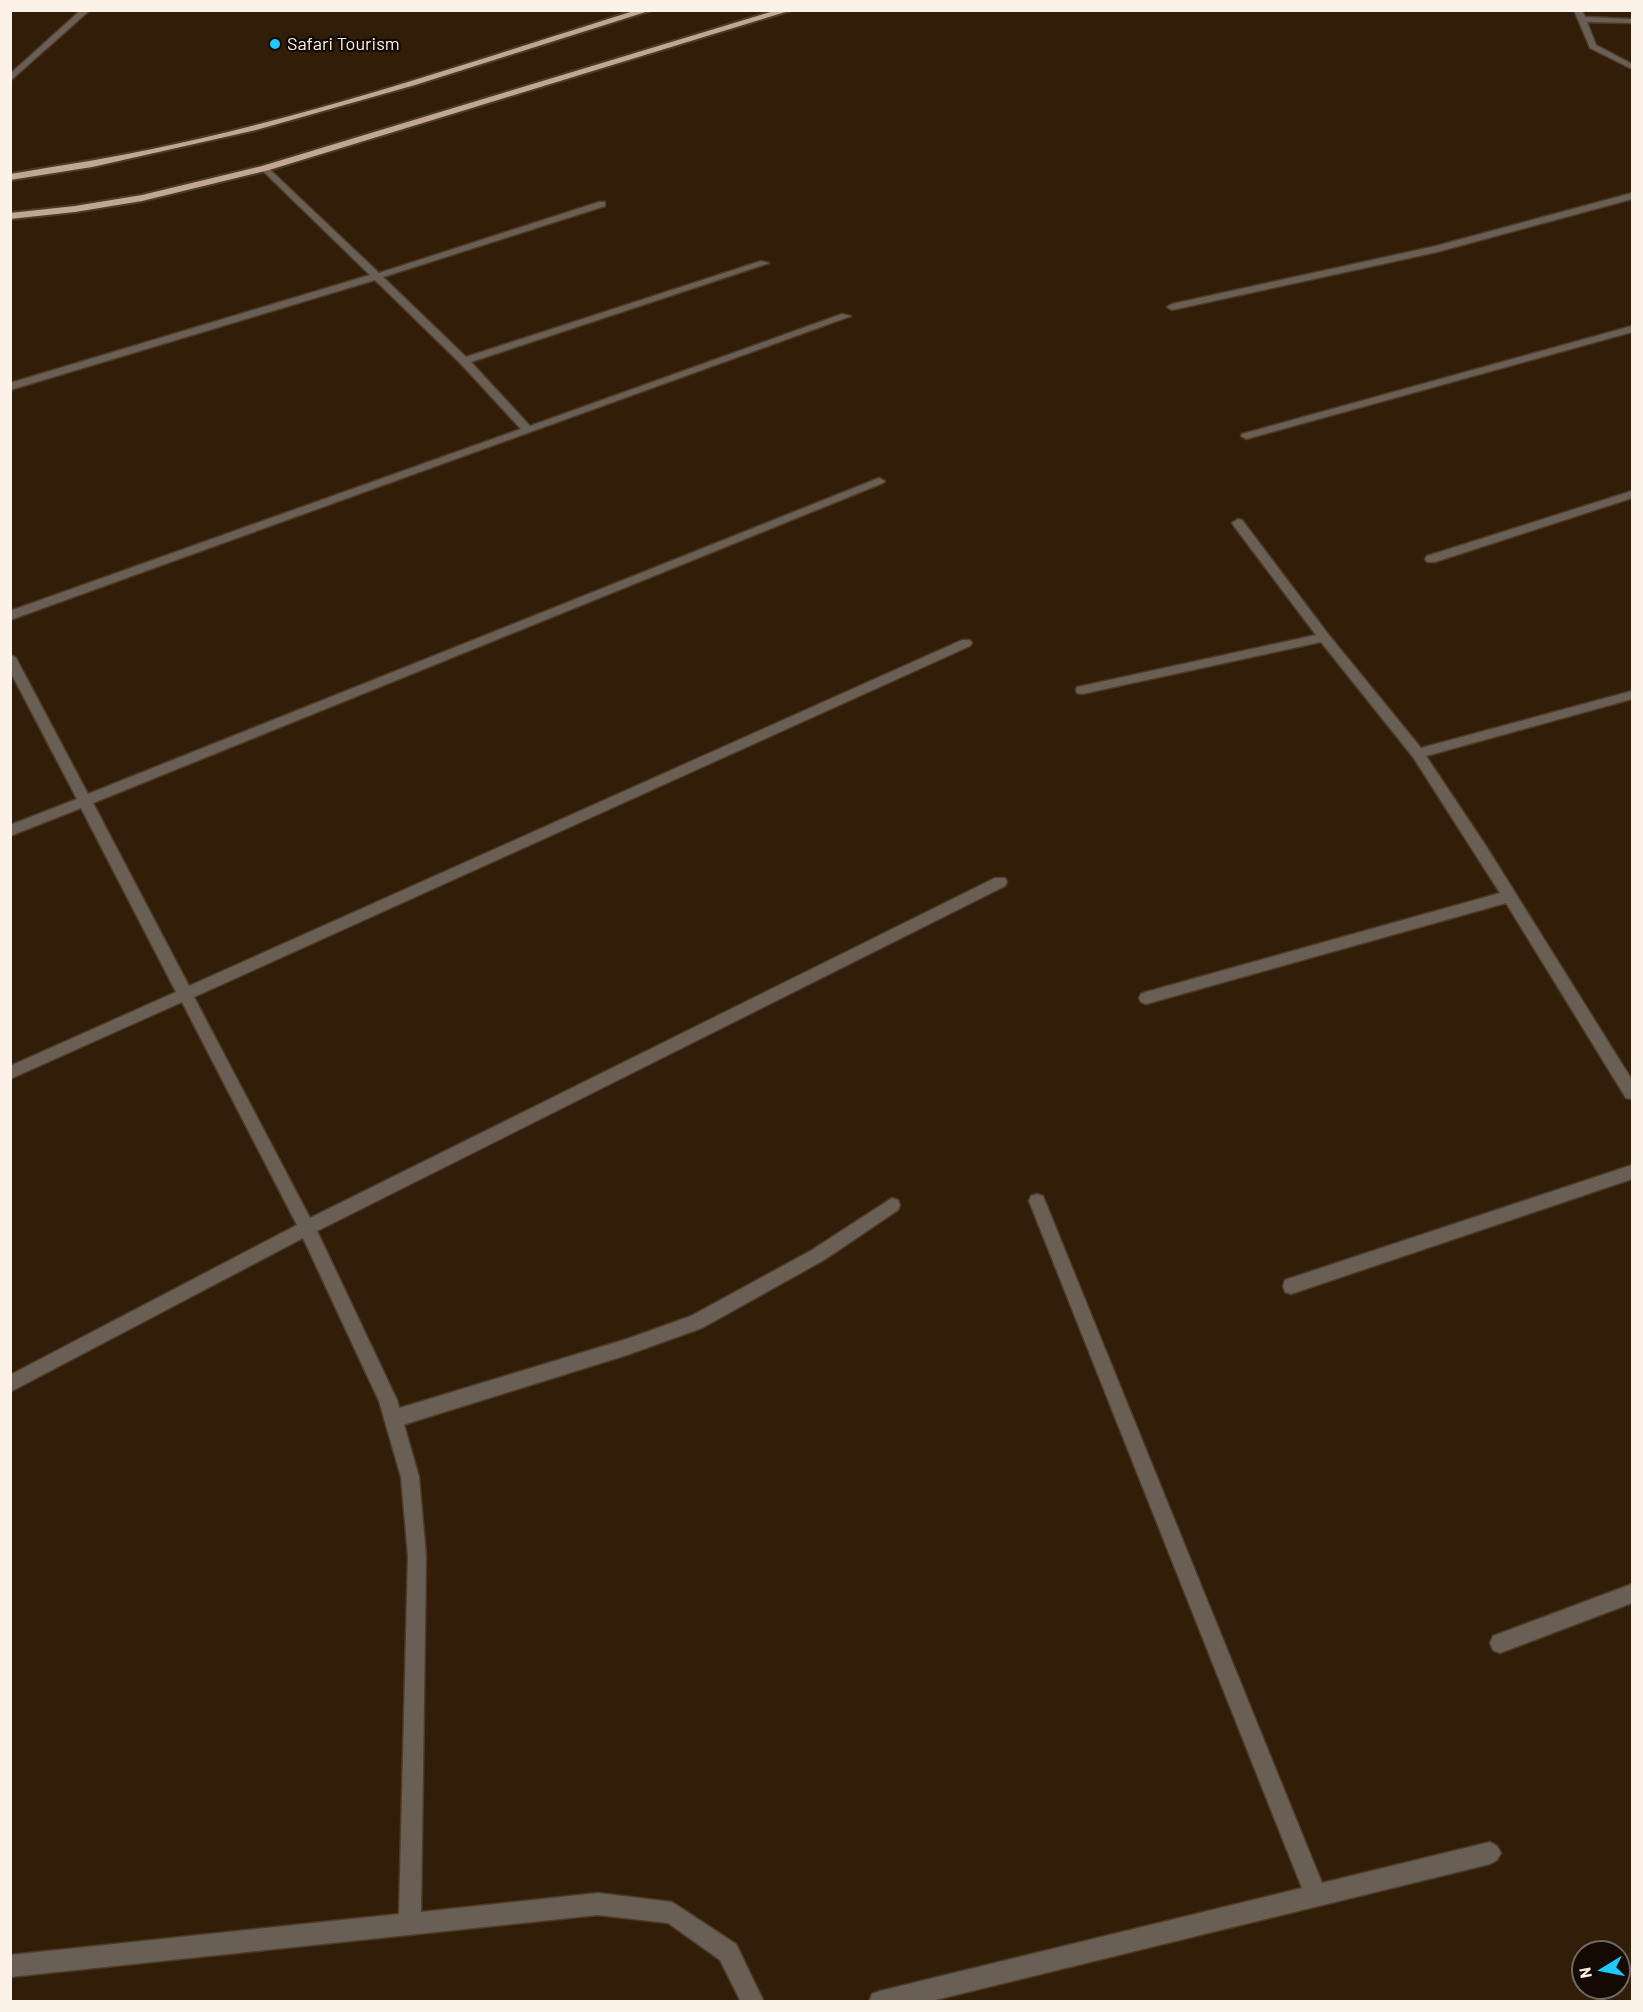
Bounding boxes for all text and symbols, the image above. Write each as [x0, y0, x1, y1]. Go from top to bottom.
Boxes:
place label: Safari Tourism [287, 33, 400, 55]
marker: Safari Tourism [268, 37, 282, 51]
north arrow [1571, 1940, 1631, 2000]
text: N [1574, 1966, 1595, 1980]

